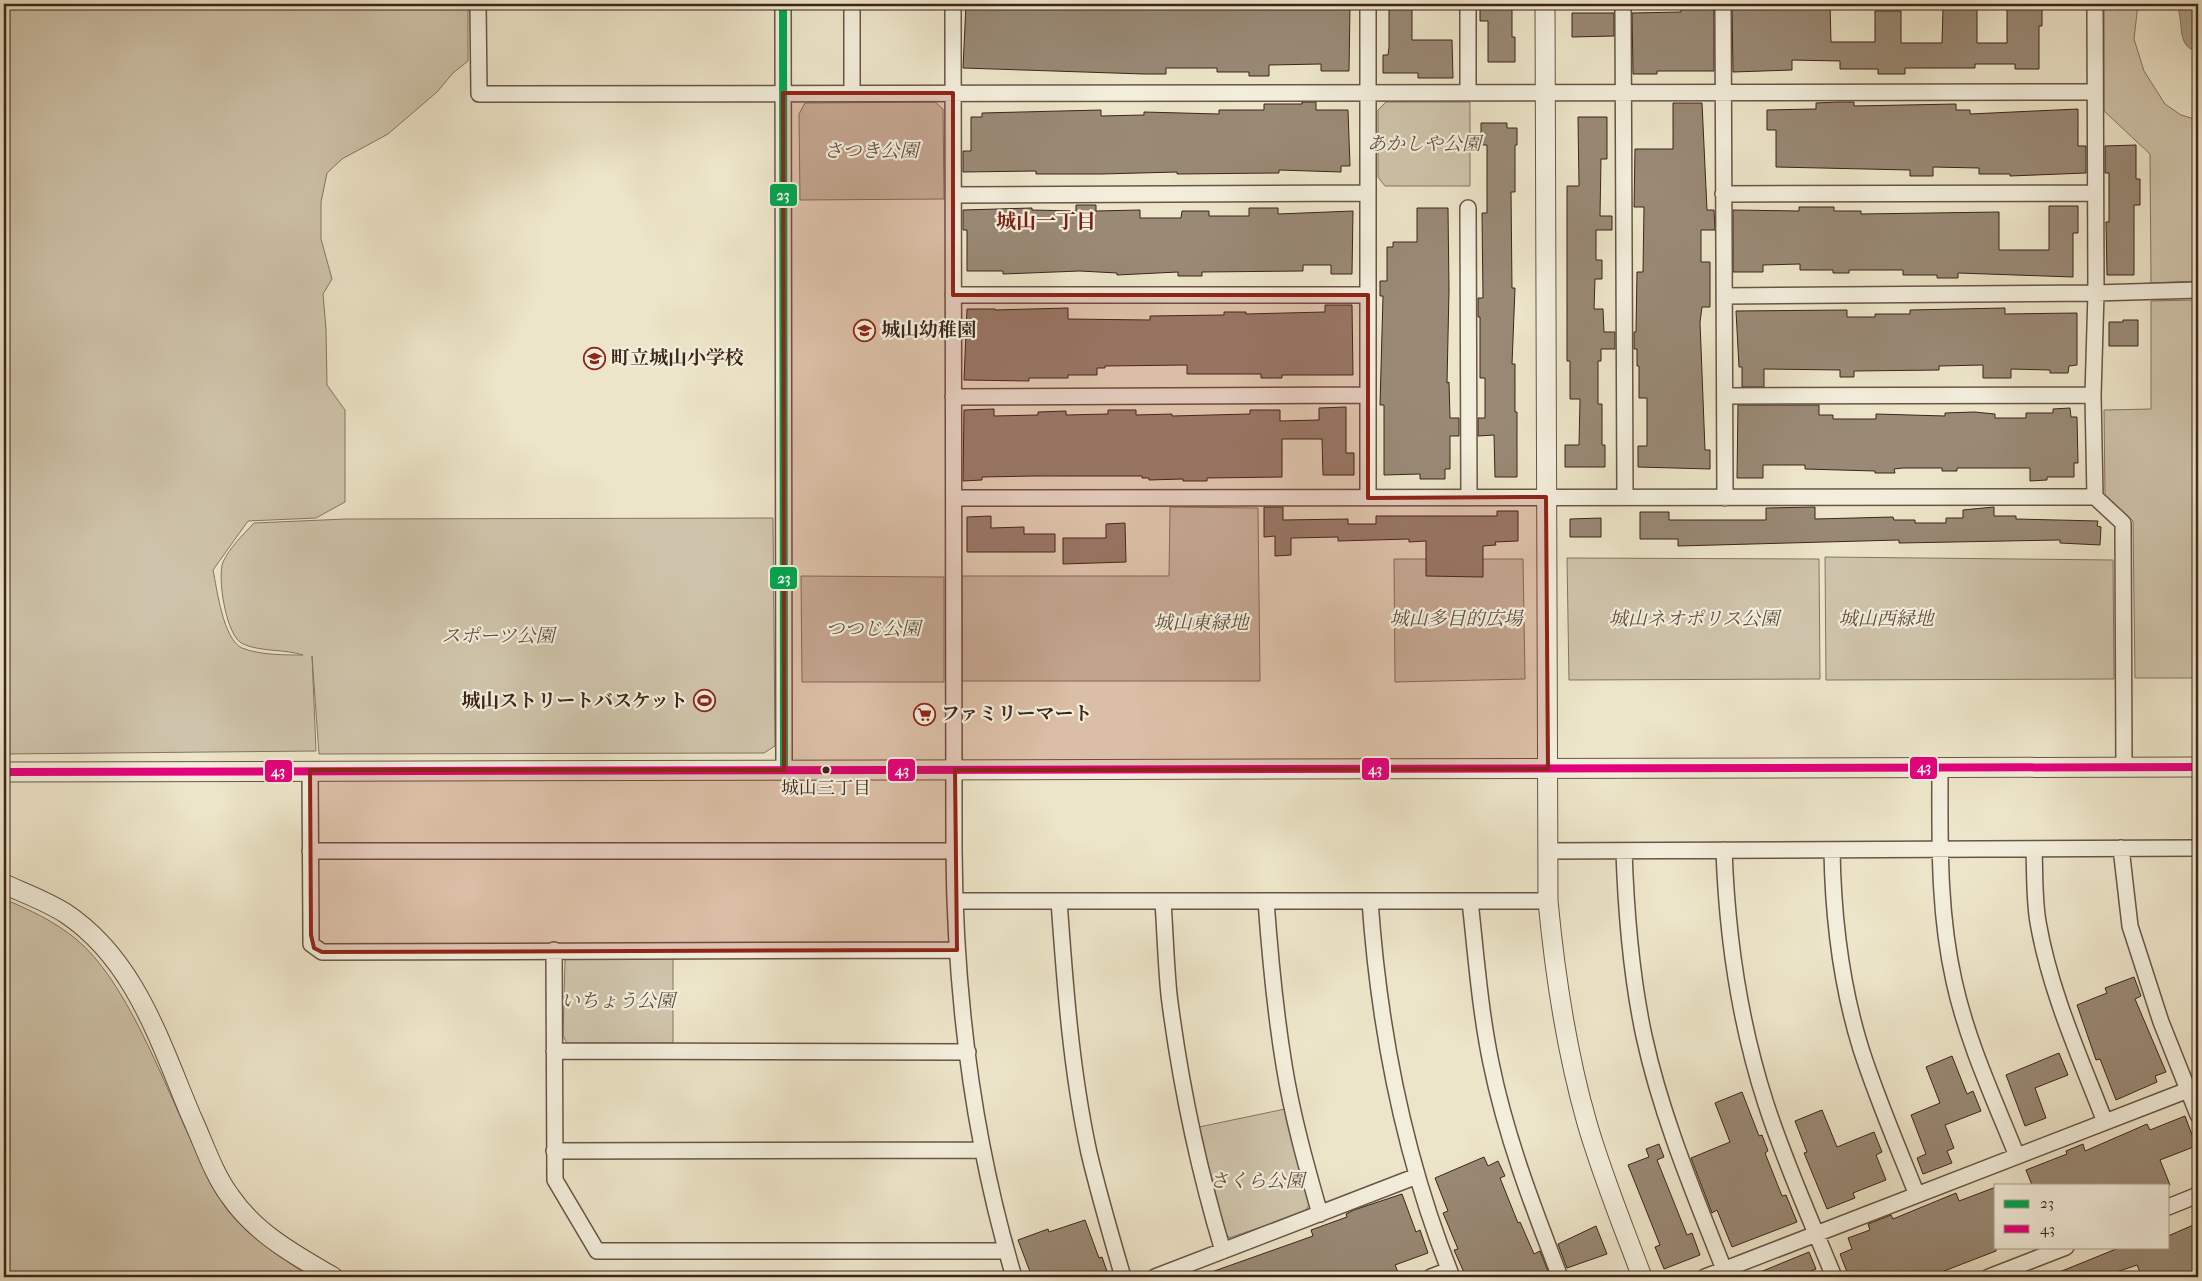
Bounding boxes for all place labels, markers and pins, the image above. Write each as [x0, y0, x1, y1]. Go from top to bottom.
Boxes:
school or university icon: 城山幼稚園 [853, 318, 877, 342]
place label: 城山幼稚園 [881, 319, 976, 341]
school or university icon: 町立城山小学校 [583, 346, 607, 370]
place label: 町立城山小学校 [611, 347, 744, 369]
sports icon: 城山ストリートバスケット [692, 689, 716, 713]
place label: 城山ストリートバスケット [461, 690, 688, 712]
supermarket icon: ファミリーマート [913, 702, 937, 726]
place label: ファミリーマート [941, 703, 1093, 725]
marker: 城山三丁目 [821, 765, 831, 775]
place label: 城山三丁目 [781, 778, 871, 799]

